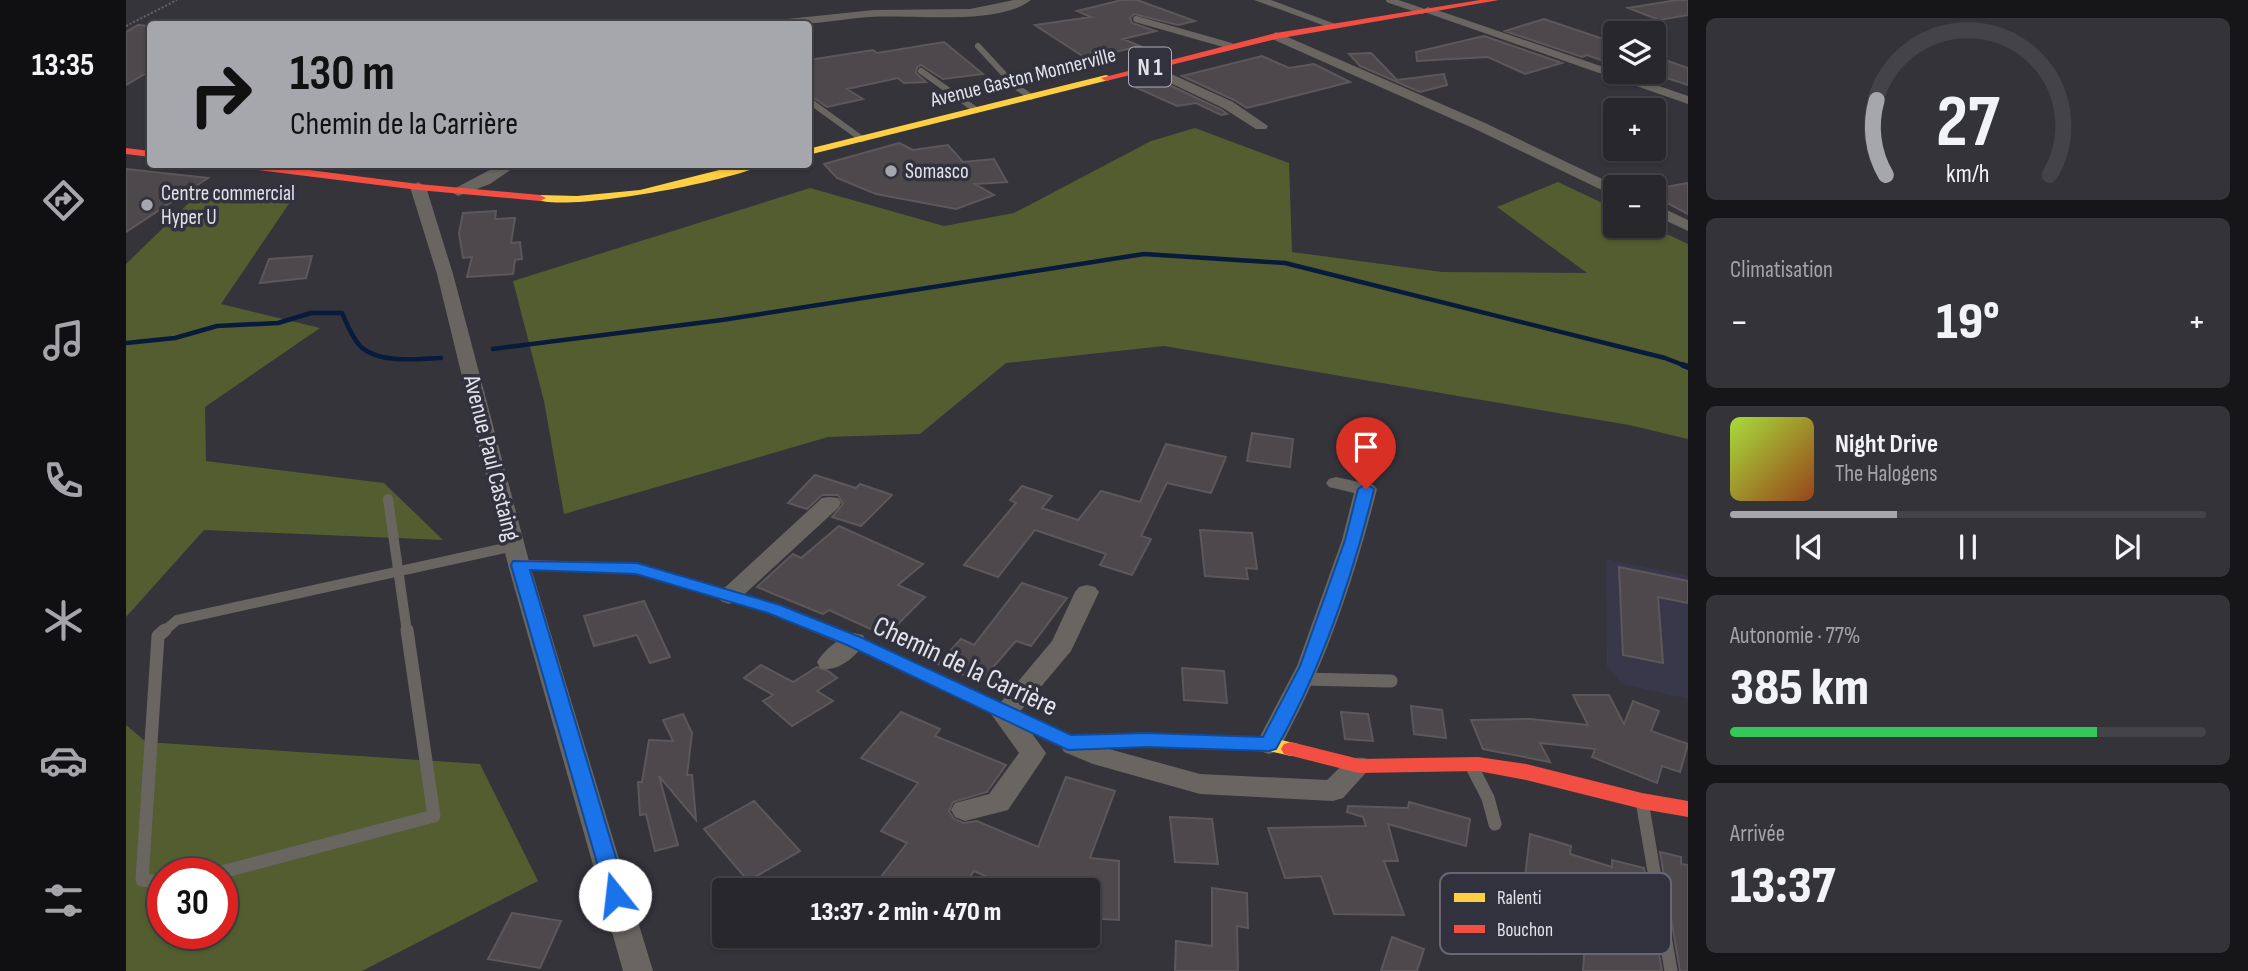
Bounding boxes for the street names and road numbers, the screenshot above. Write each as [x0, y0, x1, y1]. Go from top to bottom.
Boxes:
street label: Avenue Gaston Monnerville [927, 42, 1118, 113]
road number: N 1 [1129, 48, 1171, 86]
street label: Avenue Paul Castaing [457, 371, 526, 544]
street label: Chemin de la Carrière [868, 609, 1063, 723]

